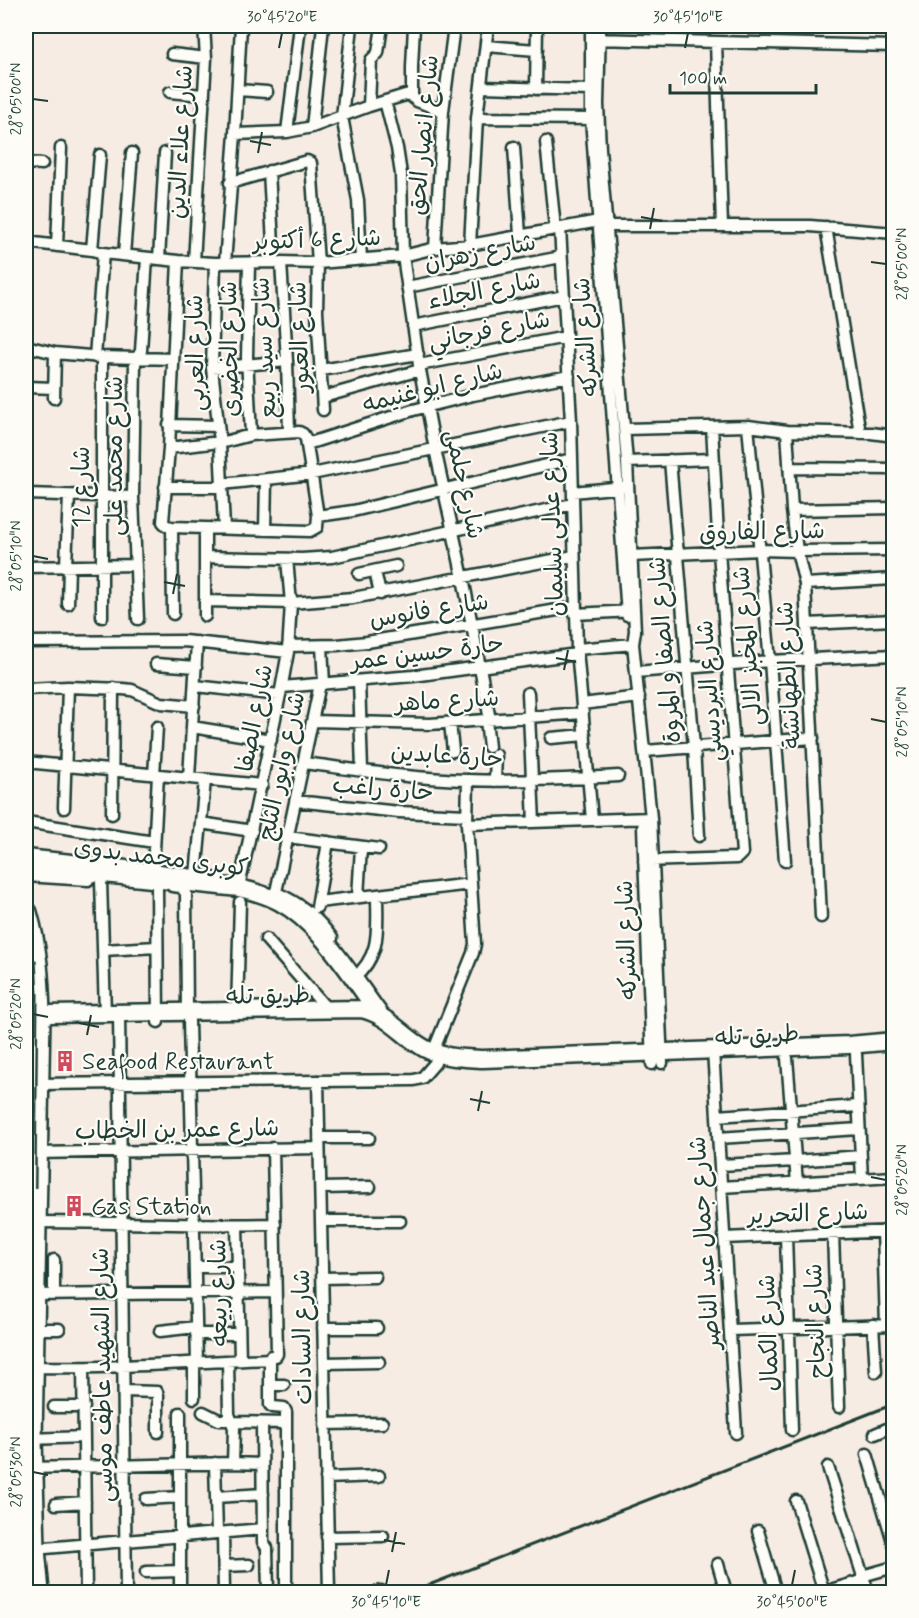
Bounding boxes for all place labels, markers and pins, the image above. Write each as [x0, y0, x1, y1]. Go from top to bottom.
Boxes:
place label: Seafood Restaurant [82, 1047, 274, 1080]
building icon: Seafood Restaurant [53, 1049, 77, 1073]
place label: Gas Station [91, 1192, 212, 1223]
building icon: Gas Station [62, 1194, 86, 1218]

